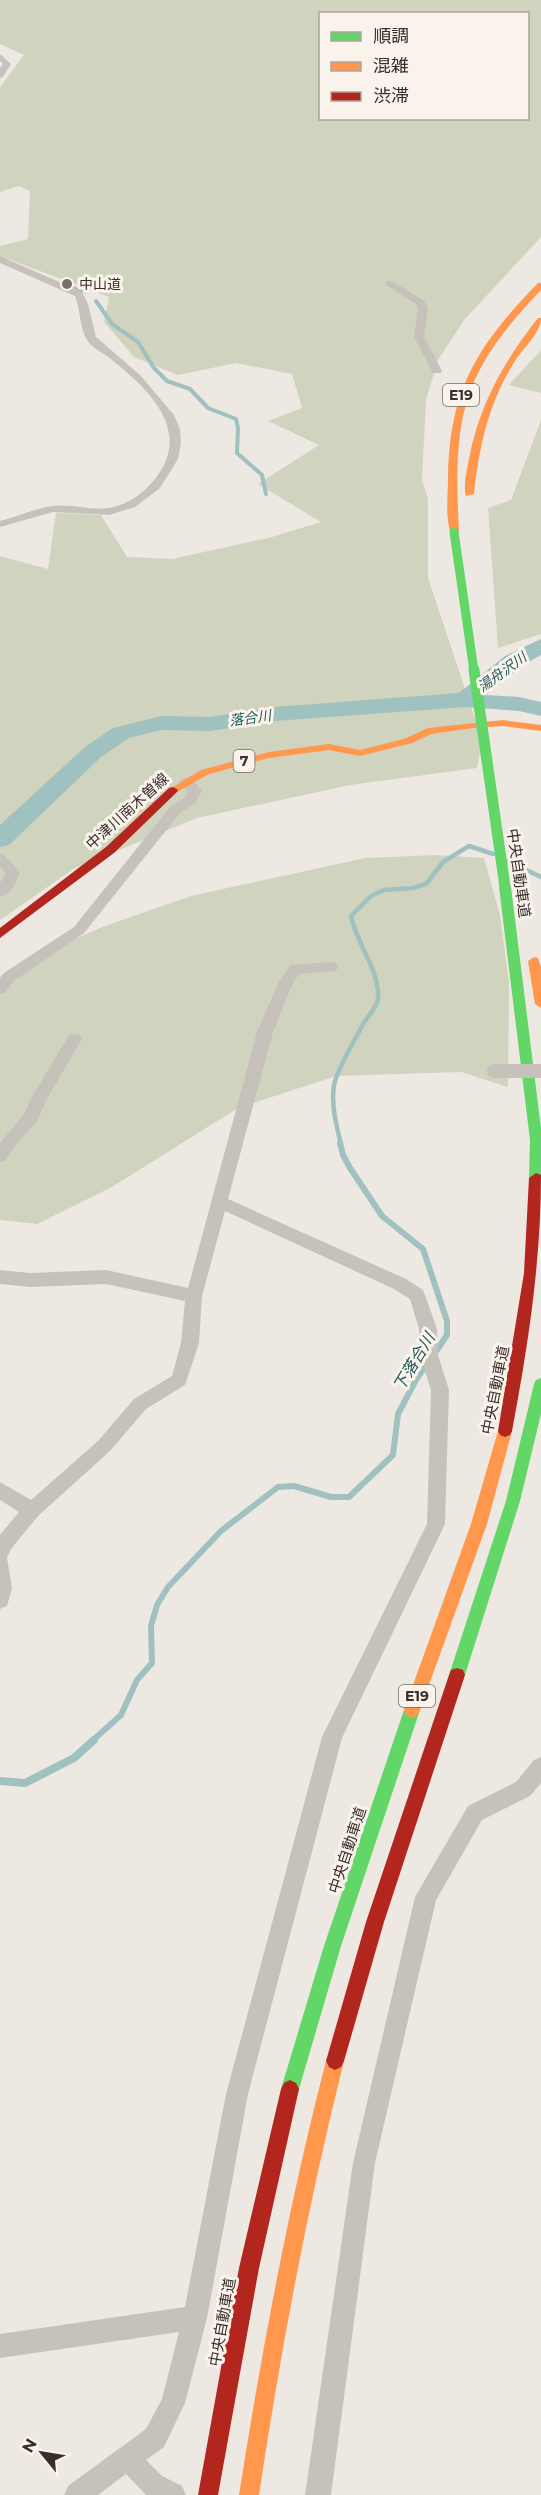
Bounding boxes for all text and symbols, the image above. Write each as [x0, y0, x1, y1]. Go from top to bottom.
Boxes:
legend [319, 12, 529, 120]
text: 順調 [373, 25, 409, 47]
text: 混雑 [373, 55, 409, 77]
text: 渋滞 [373, 85, 409, 107]
place label: 中山道 [79, 275, 121, 293]
marker: 中山道 [60, 277, 74, 291]
road number: E19 [443, 384, 479, 406]
water label: 湯舟沢川 [474, 647, 532, 696]
water label: 落合川 [228, 706, 274, 730]
road number: 7 [234, 750, 254, 772]
street label: 中津川南木曽線 [82, 769, 172, 853]
street label: 中央自動車道 [503, 827, 535, 919]
water label: 下落合川 [389, 1328, 440, 1394]
street label: 中央自動車道 [477, 1344, 513, 1436]
road number: E19 [399, 1685, 435, 1707]
street label: 中央自動車道 [324, 1804, 370, 1896]
street label: 中央自動車道 [205, 2276, 239, 2368]
north arrow [12, 2423, 72, 2483]
text: N [18, 2435, 41, 2456]

